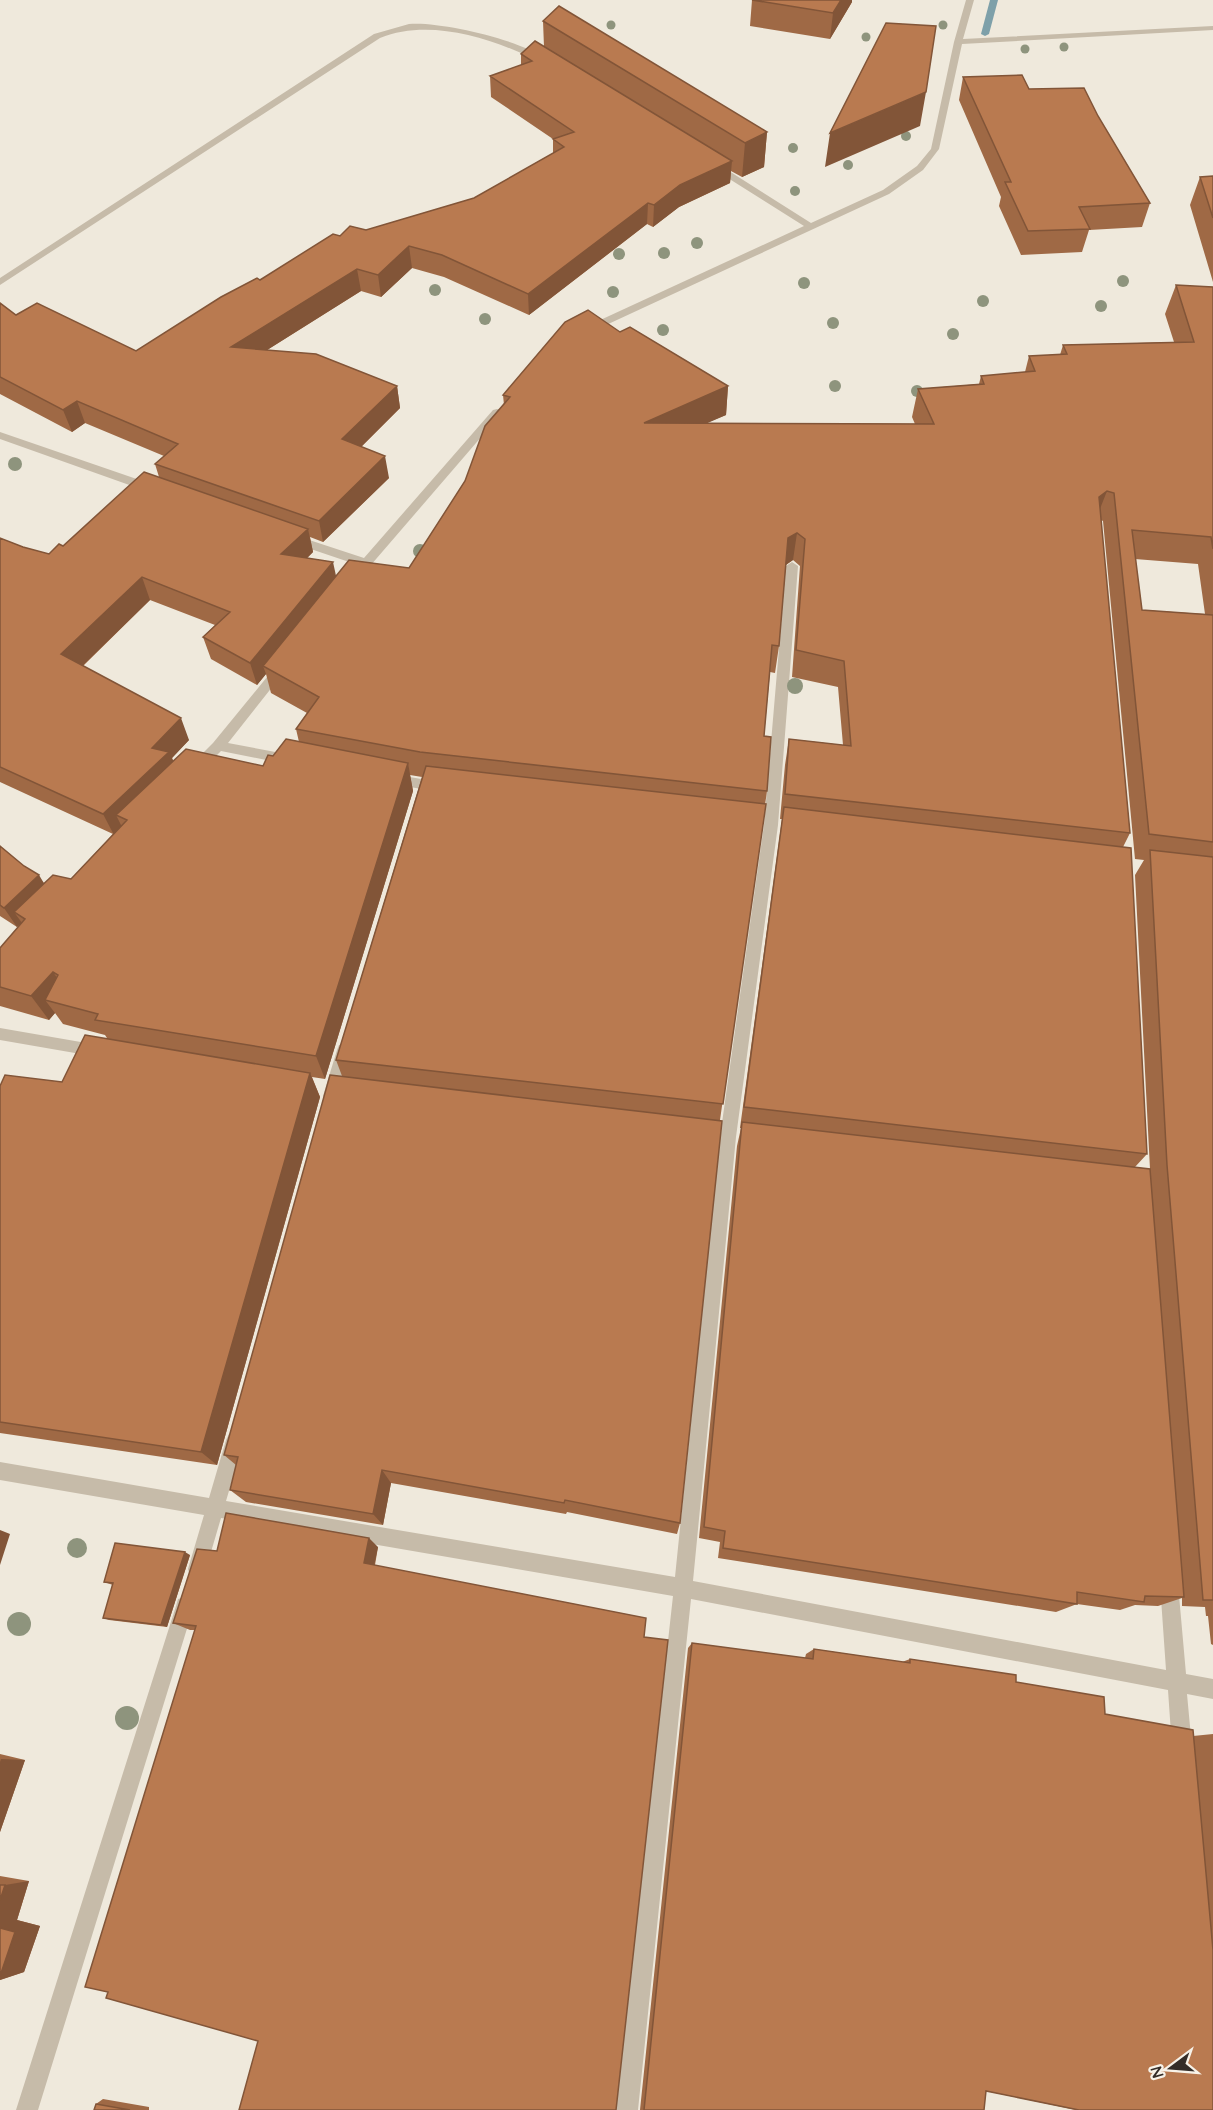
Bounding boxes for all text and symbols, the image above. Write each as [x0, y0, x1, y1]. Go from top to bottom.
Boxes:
north arrow [1141, 2038, 1201, 2098]
text: N [1145, 2064, 1168, 2081]

